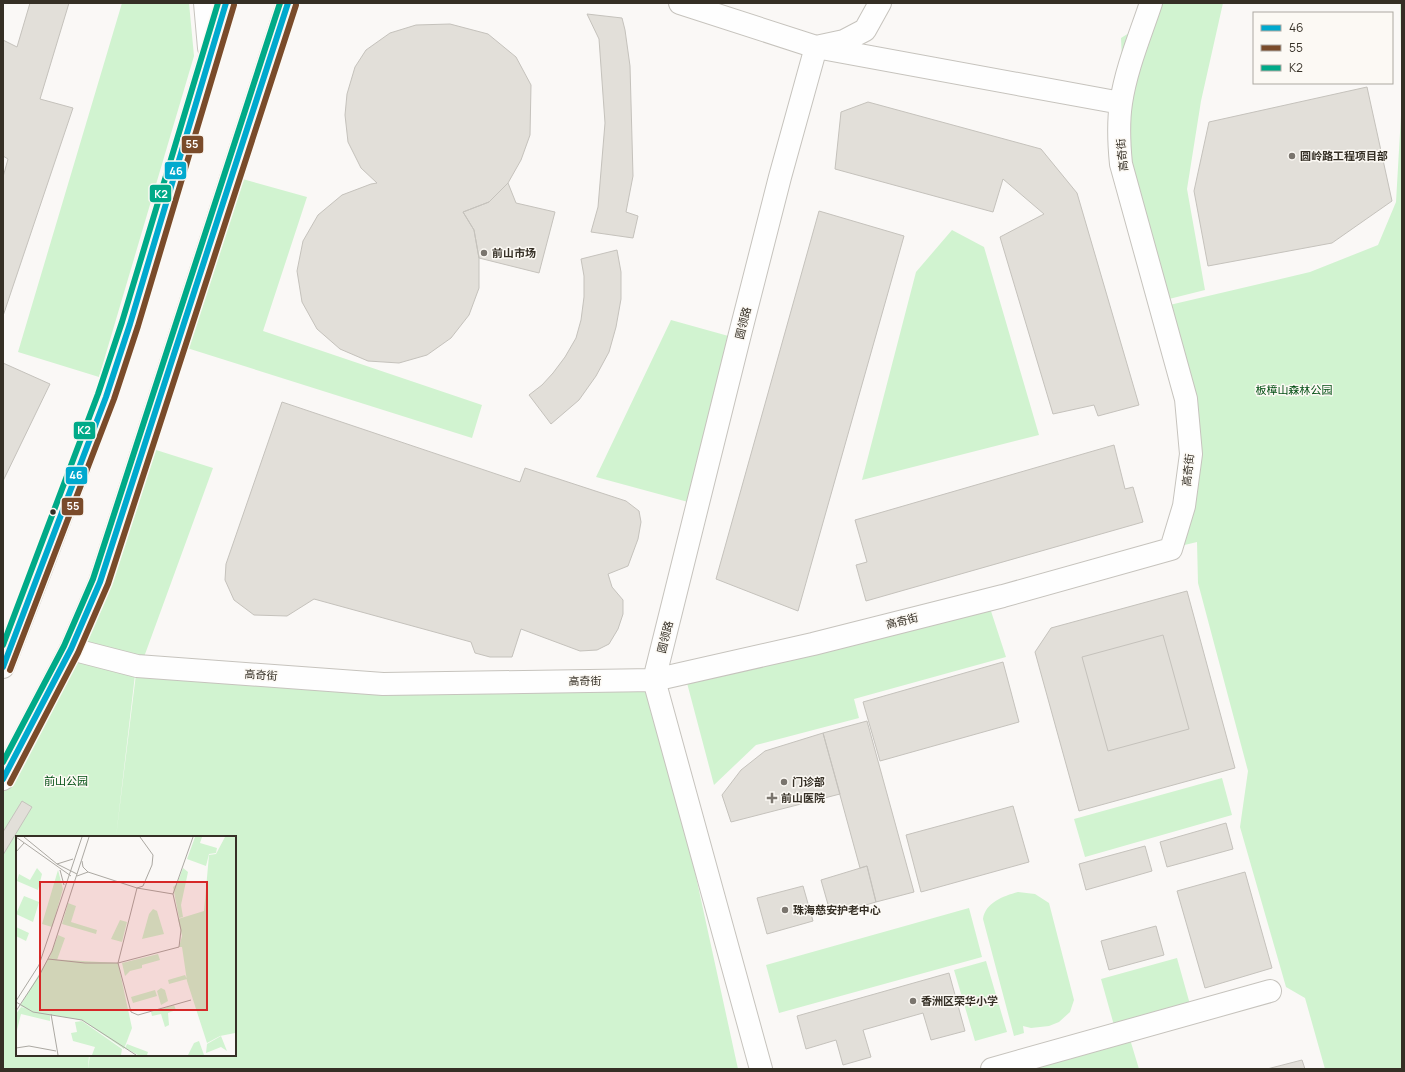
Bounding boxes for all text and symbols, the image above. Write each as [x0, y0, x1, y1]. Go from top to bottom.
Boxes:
legend [1253, 12, 1393, 84]
text: 46 [1289, 19, 1304, 36]
text: 55 [1289, 39, 1303, 56]
text: K2 [1289, 59, 1303, 76]
line badge: 55 [181, 135, 204, 154]
text: 55 [186, 136, 198, 151]
street label: 高奇街 [1112, 138, 1131, 172]
place label: 圆岭路工程项目部 [1300, 148, 1388, 163]
marker: 圆岭路工程项目部 [1287, 151, 1297, 161]
line badge: 46 [164, 161, 187, 180]
text: 46 [169, 163, 183, 178]
line badge: K2 [149, 184, 172, 203]
text: K2 [154, 186, 168, 201]
place label: 前山市场 [492, 245, 536, 260]
marker: 前山市场 [479, 248, 489, 258]
street label: 圆领路 [731, 305, 754, 341]
park label: 板樟山森林公园 [1256, 382, 1333, 397]
line badge: K2 [73, 421, 96, 440]
text: K2 [77, 422, 91, 437]
street label: 高奇街 [1178, 453, 1197, 487]
line badge: 46 [65, 466, 88, 485]
text: 46 [69, 467, 83, 482]
line badge: 55 [61, 497, 84, 516]
text: 55 [67, 498, 79, 513]
unlabelled marker [48, 507, 58, 517]
street label: 高奇街 [884, 609, 920, 632]
street label: 圆领路 [653, 619, 676, 655]
street label: 高奇街 [244, 666, 278, 683]
street label: 高奇街 [568, 673, 602, 688]
park label: 前山公园 [44, 773, 88, 788]
place label: 门诊部 [792, 774, 825, 789]
marker: 门诊部 [779, 777, 789, 787]
place label: 前山医院 [781, 790, 825, 805]
marker: 前山医院 [766, 792, 778, 804]
inset map [16, 836, 236, 1056]
place label: 珠海慈安护老中心 [793, 902, 881, 917]
marker: 珠海慈安护老中心 [780, 905, 790, 915]
place label: 香洲区荣华小学 [921, 993, 998, 1008]
marker: 香洲区荣华小学 [908, 996, 918, 1006]

